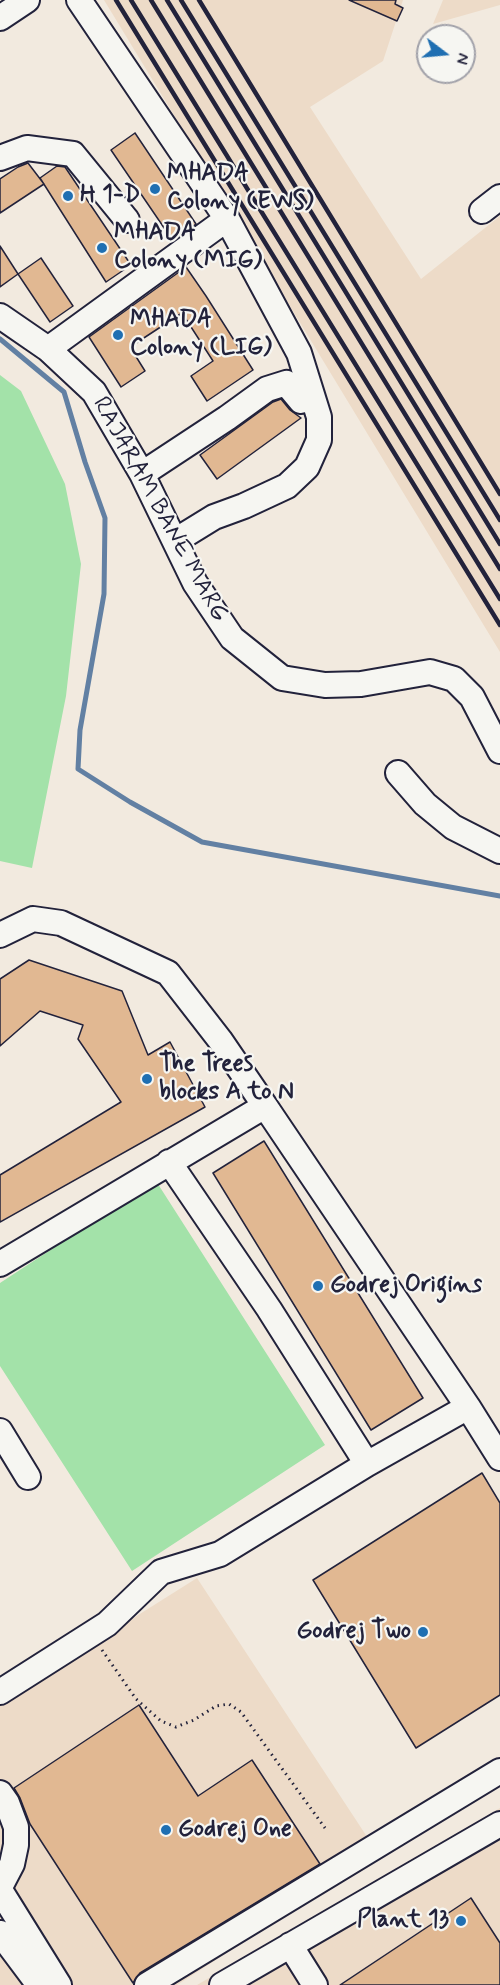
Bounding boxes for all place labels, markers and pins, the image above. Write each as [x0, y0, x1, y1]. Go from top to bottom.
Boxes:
place label: MHADA Colony (EWS) [167, 161, 313, 217]
place label: H 1-D [80, 182, 140, 210]
marker: MHADA Colony (EWS) [148, 182, 162, 196]
marker: H 1-D [61, 189, 75, 203]
place label: MHADA Colony (MIG) [114, 220, 262, 276]
marker: MHADA Colony (MIG) [95, 241, 109, 255]
place label: MHADA Colony (LIG) [130, 307, 272, 363]
marker: MHADA Colony (LIG) [111, 328, 125, 342]
place label: The Trees blocks A to N [159, 1051, 294, 1107]
marker: The Trees blocks A to N [140, 1072, 154, 1086]
place label: Godrej Origins [330, 1272, 482, 1300]
marker: Godrej Origins [311, 1279, 325, 1293]
place label: Godrej Two [296, 1618, 411, 1646]
marker: Godrej Two [416, 1625, 430, 1639]
place label: Godrej One [178, 1816, 292, 1844]
marker: Godrej One [159, 1823, 173, 1837]
place label: Plant 13 [357, 1907, 449, 1935]
marker: Plant 13 [454, 1914, 468, 1928]

